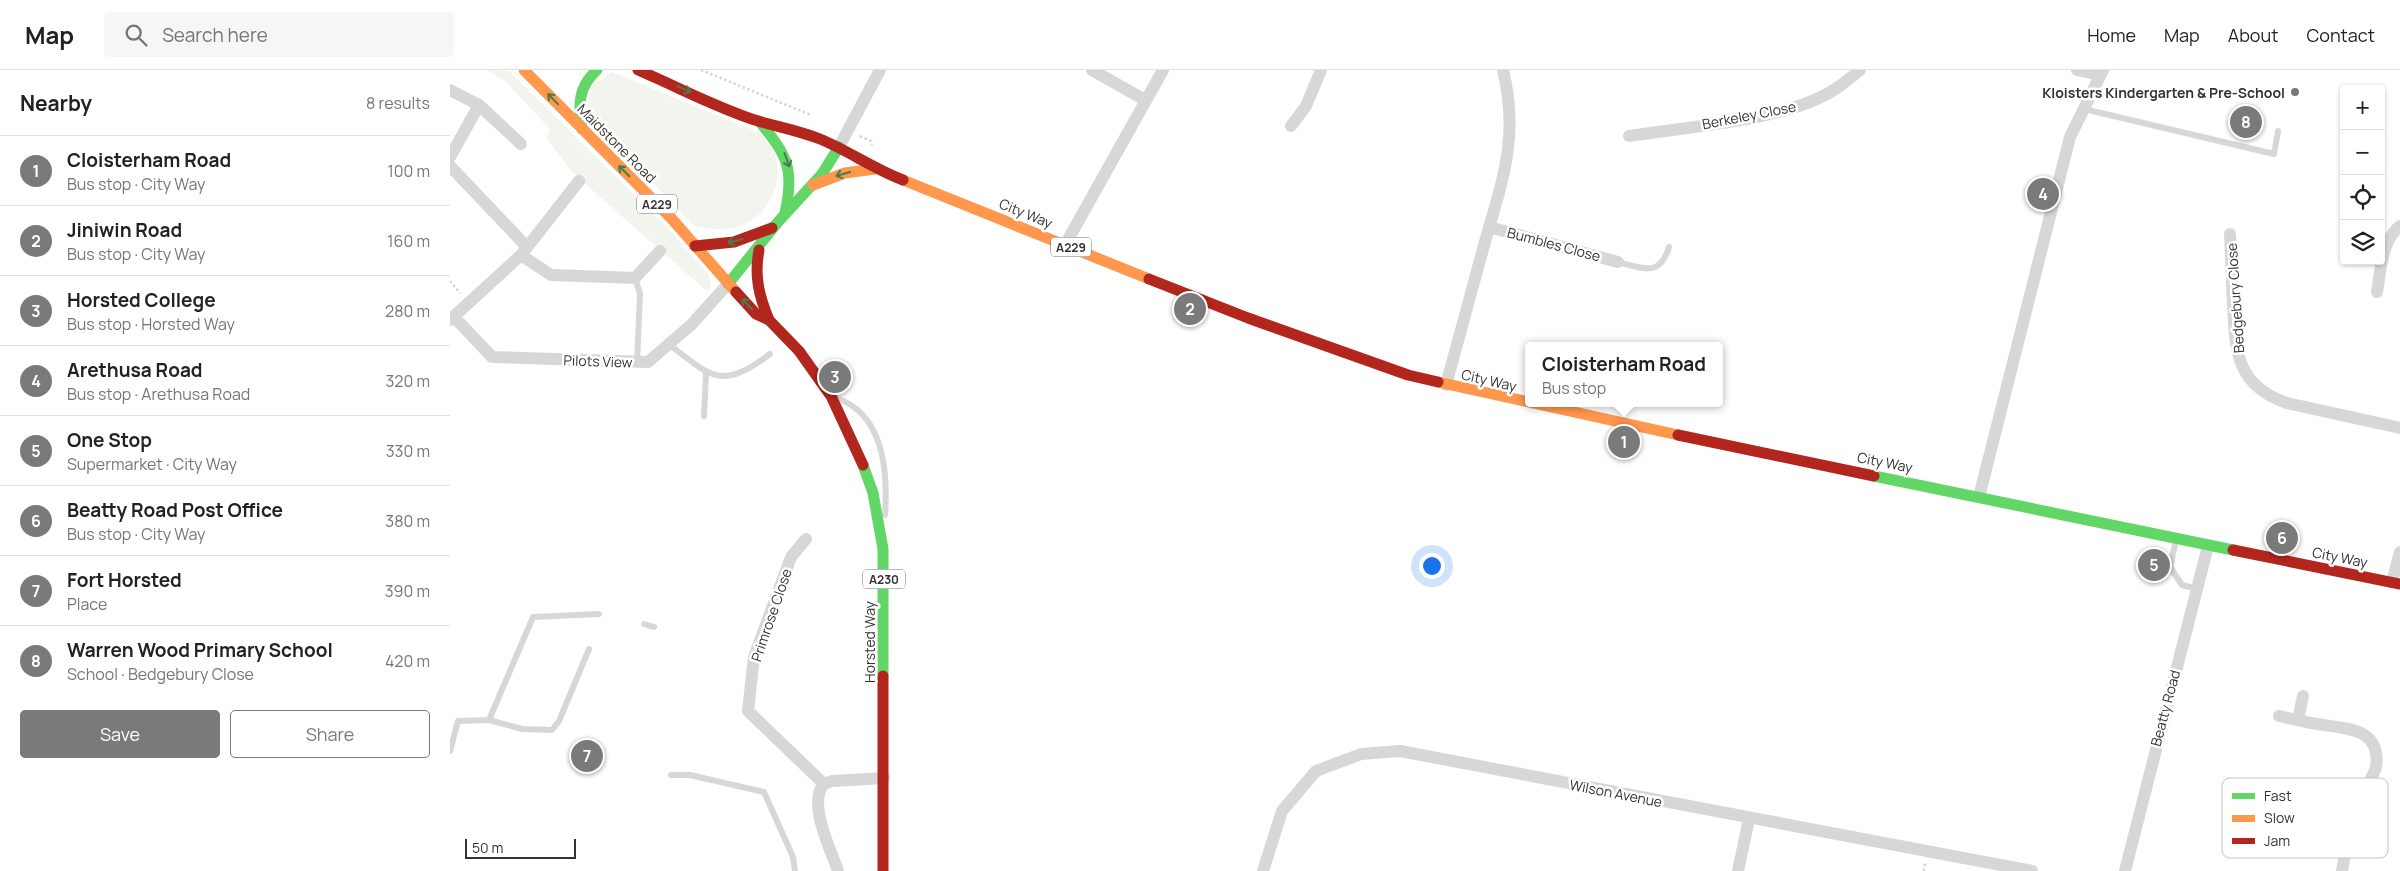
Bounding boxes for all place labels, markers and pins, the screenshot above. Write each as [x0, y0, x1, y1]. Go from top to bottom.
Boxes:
place label: Kloisters Kindergarten & Pre-School [2042, 83, 2285, 102]
marker: Kloisters Kindergarten & Pre-School [2289, 86, 2301, 98]
pin: 8 [2230, 103, 2262, 141]
pin: 4 [2027, 175, 2059, 213]
pin: 2 [1174, 290, 1206, 328]
pin: 3 [819, 358, 851, 396]
pin: 1 [1608, 423, 1640, 461]
pin: 6 [2266, 519, 2298, 557]
pin: 5 [2138, 546, 2170, 584]
pin: 7 [571, 737, 603, 775]

